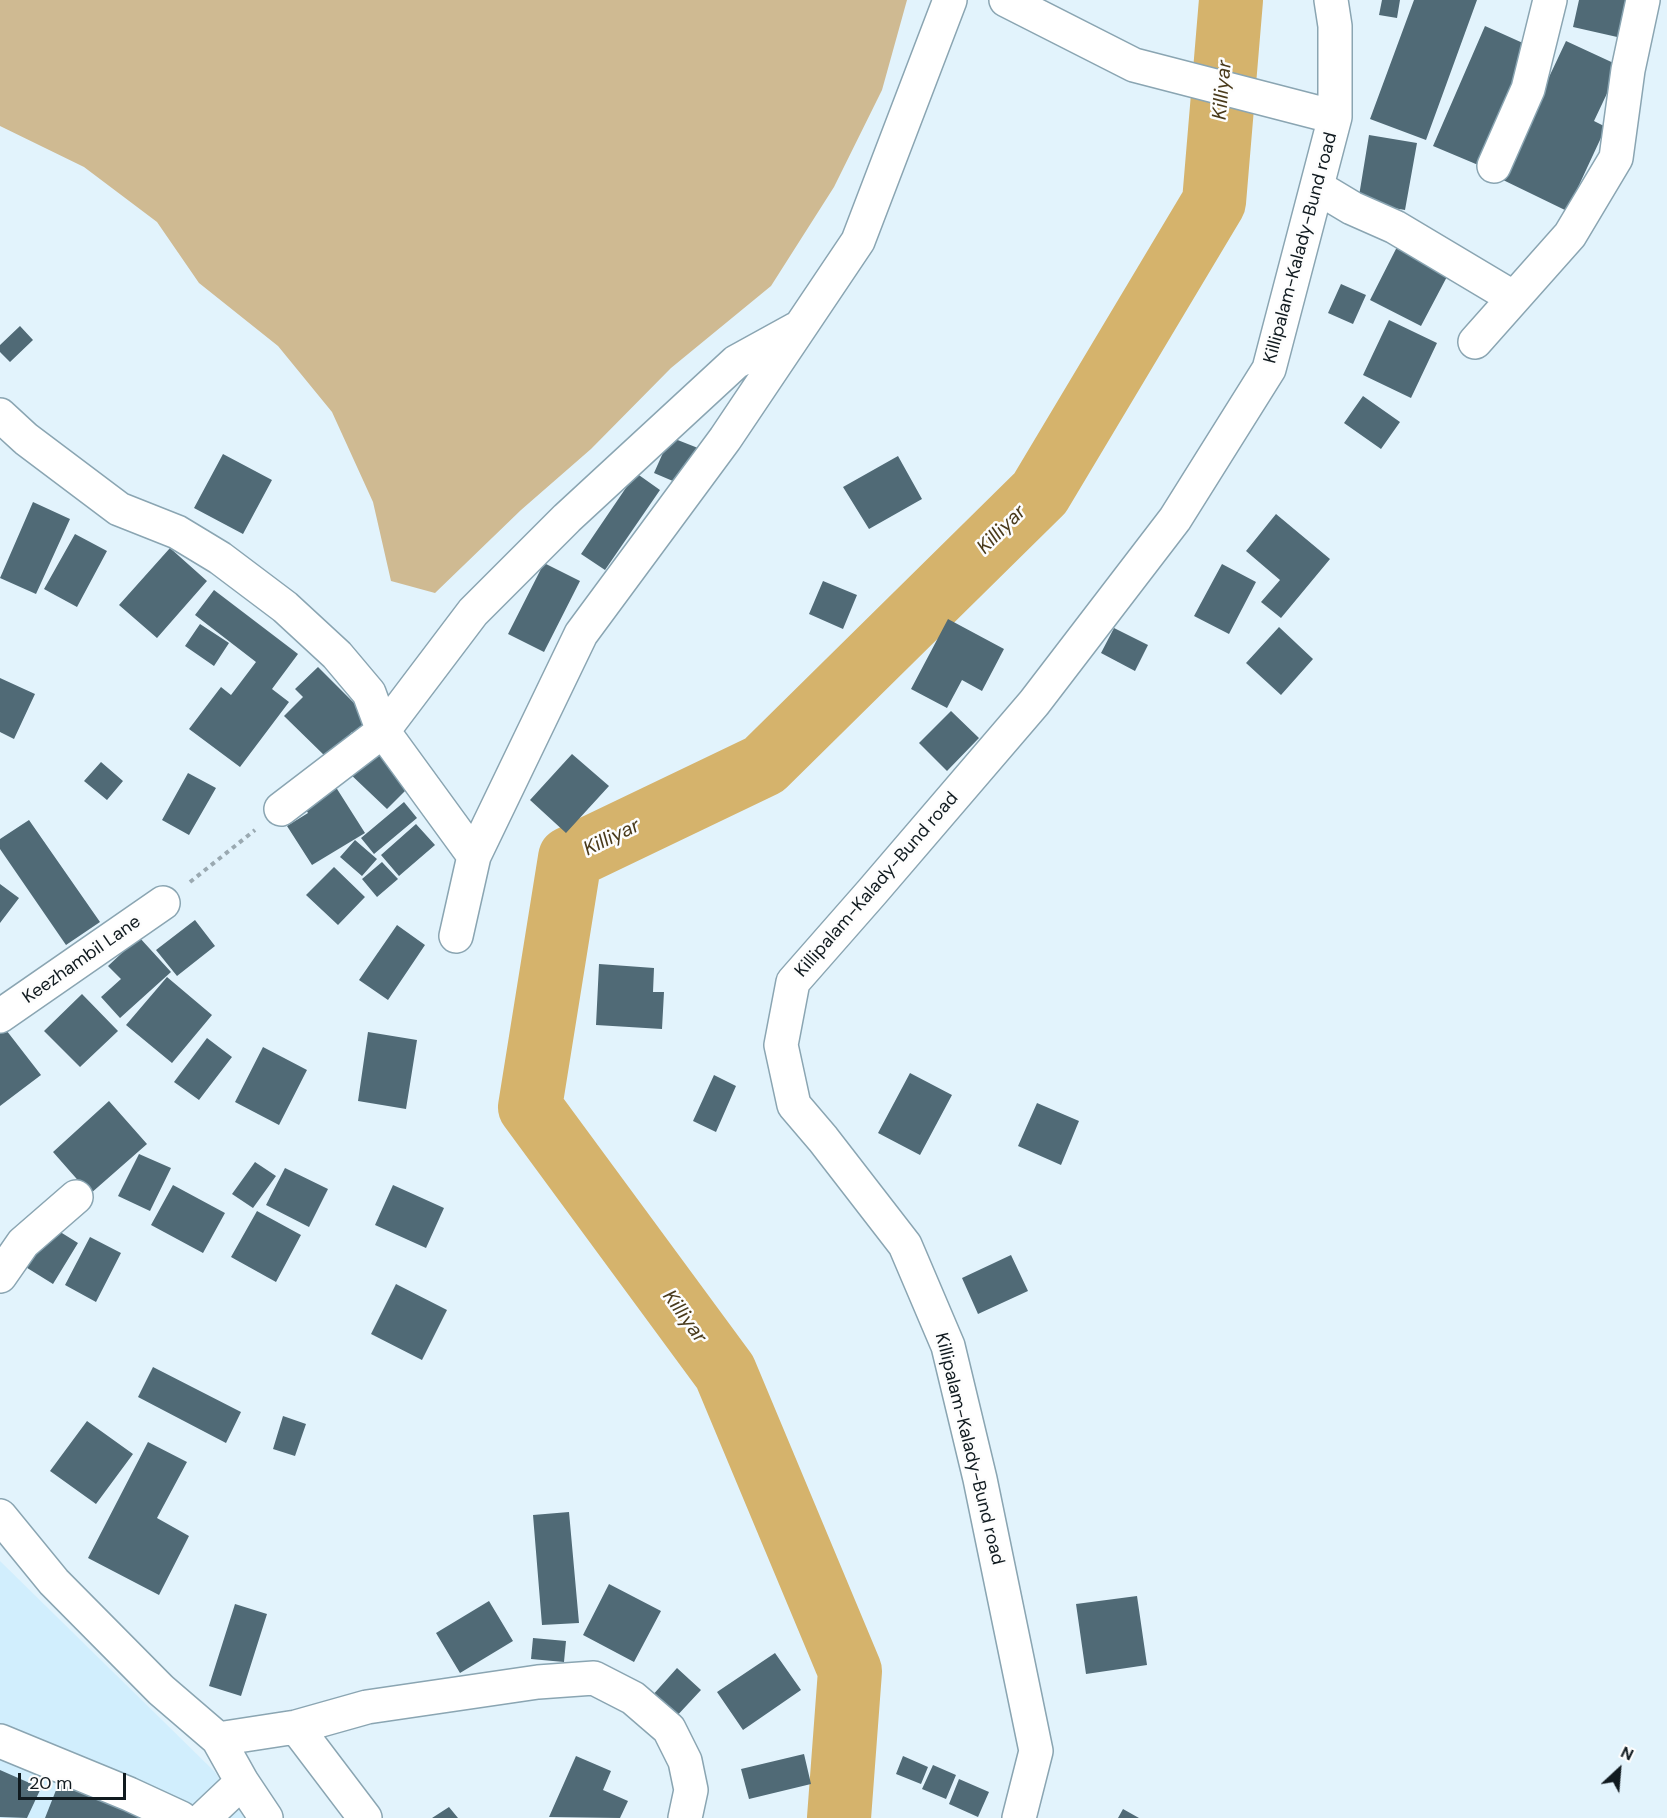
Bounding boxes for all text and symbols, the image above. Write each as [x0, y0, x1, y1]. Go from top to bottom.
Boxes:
water label: Killiyar [1208, 59, 1238, 121]
street label: Killipalam-Kalady-Bund road [1260, 130, 1342, 366]
water label: Killiyar [972, 500, 1032, 560]
street label: Killipalam-Kalady-Bund road [791, 788, 963, 982]
water label: Killiyar [580, 814, 644, 862]
street label: Keezhambil Lane [19, 911, 145, 1009]
water label: Killiyar [657, 1286, 711, 1348]
street label: Killipalam-Kalady-Bund road [930, 1331, 1008, 1567]
north arrow [1589, 1740, 1649, 1800]
text: N [1617, 1741, 1637, 1765]
scale bar [21, 1761, 129, 1799]
text: 20 m [29, 1771, 72, 1795]

